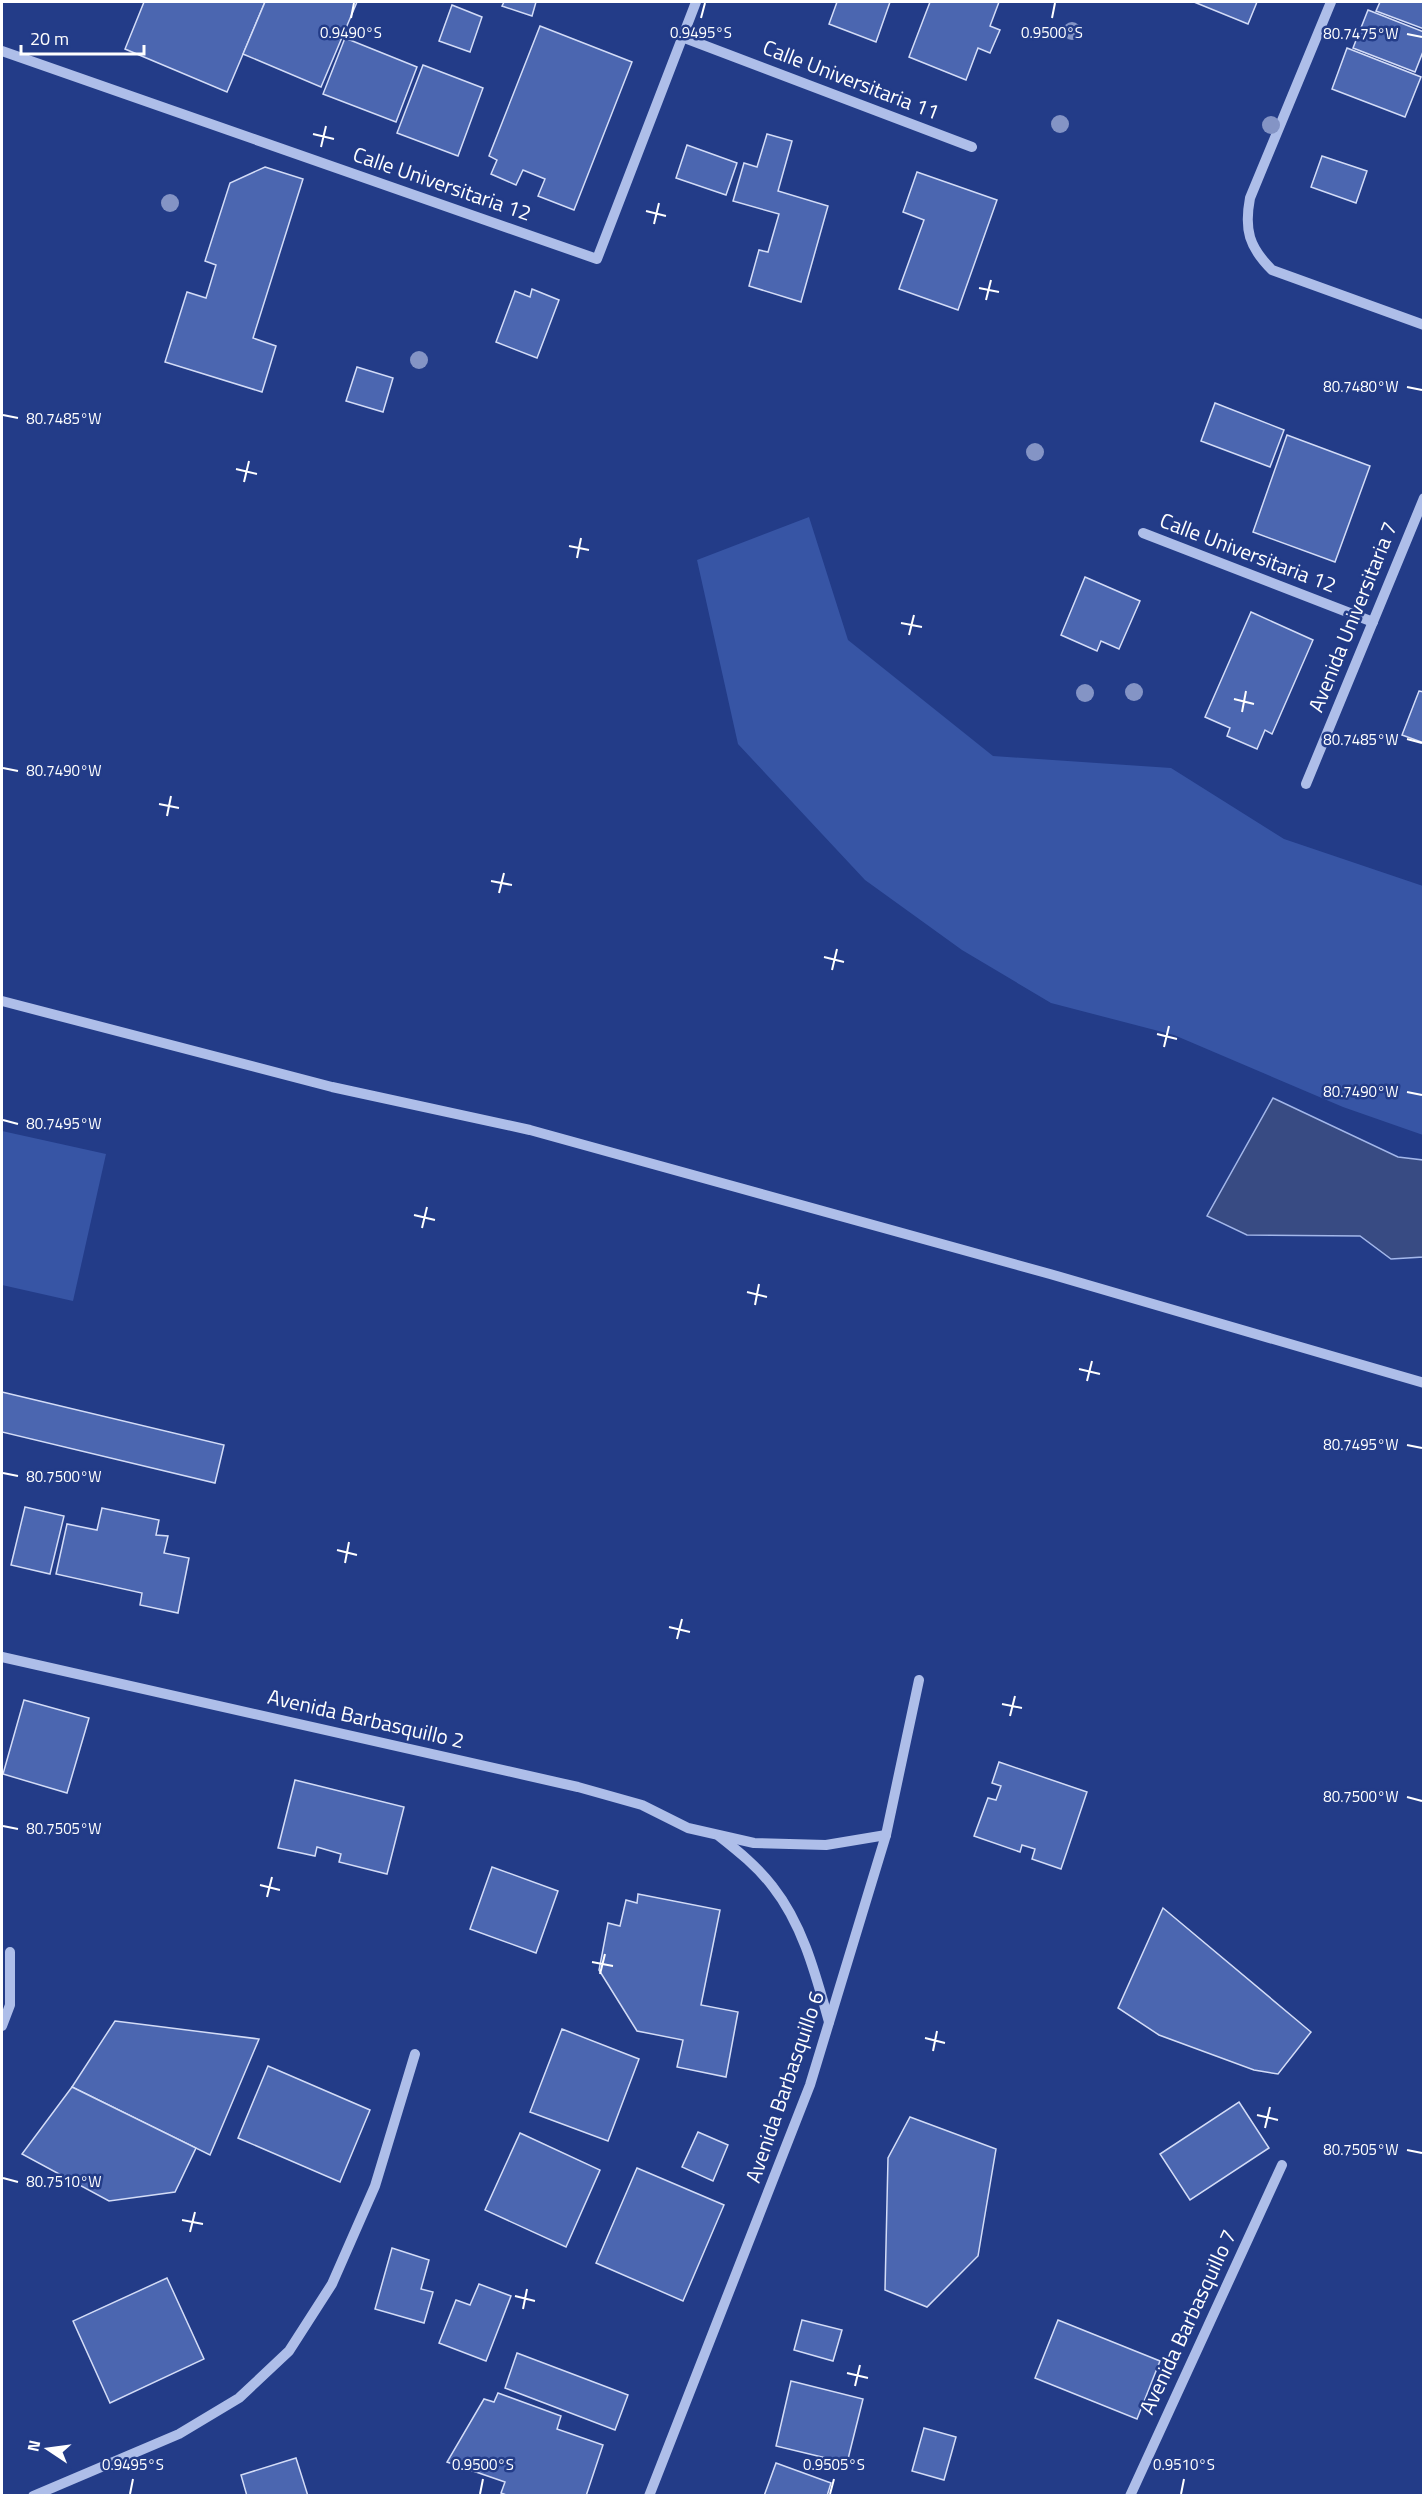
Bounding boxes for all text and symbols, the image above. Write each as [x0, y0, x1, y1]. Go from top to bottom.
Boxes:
scale bar [21, 18, 144, 56]
text: 0.9490°S [320, 21, 382, 44]
text: 0.9495°S [670, 21, 732, 44]
text: 0.9500°S [1021, 21, 1083, 44]
text: 80.7475°W [1323, 22, 1399, 45]
text: 20 m [30, 25, 69, 52]
street label: Calle Universitaria 11 [758, 31, 944, 127]
street label: Calle Universitaria 12 [349, 138, 536, 229]
text: 80.7480°W [1323, 375, 1399, 398]
text: 80.7485°W [26, 407, 102, 430]
street label: Calle Universitaria 12 [1155, 504, 1341, 600]
street label: Avenida Universitaria 7 [1299, 517, 1405, 717]
text: 80.7485°W [1323, 728, 1399, 751]
text: 80.7490°W [26, 759, 102, 782]
text: 80.7490°W [1323, 1080, 1399, 1103]
text: 80.7495°W [26, 1112, 102, 1135]
text: 80.7495°W [1323, 1433, 1399, 1456]
text: 80.7500°W [26, 1465, 102, 1488]
street label: Avenida Barbasquillo 2 [265, 1680, 468, 1756]
text: 80.7500°W [1323, 1785, 1399, 1808]
text: 80.7505°W [26, 1817, 102, 1840]
street label: Avenida Barbasquillo 6 [736, 1987, 832, 2187]
text: 80.7505°W [1323, 2138, 1399, 2161]
text: 80.7510°W [26, 2170, 102, 2193]
street label: Avenida Barbasquillo 7 [1130, 2224, 1244, 2419]
north arrow [18, 2419, 78, 2479]
text: N [20, 2438, 46, 2454]
text: 0.9495°S [102, 2453, 164, 2476]
text: 0.9500°S [452, 2453, 514, 2476]
text: 0.9505°S [803, 2453, 865, 2476]
text: 0.9510°S [1153, 2453, 1215, 2476]

